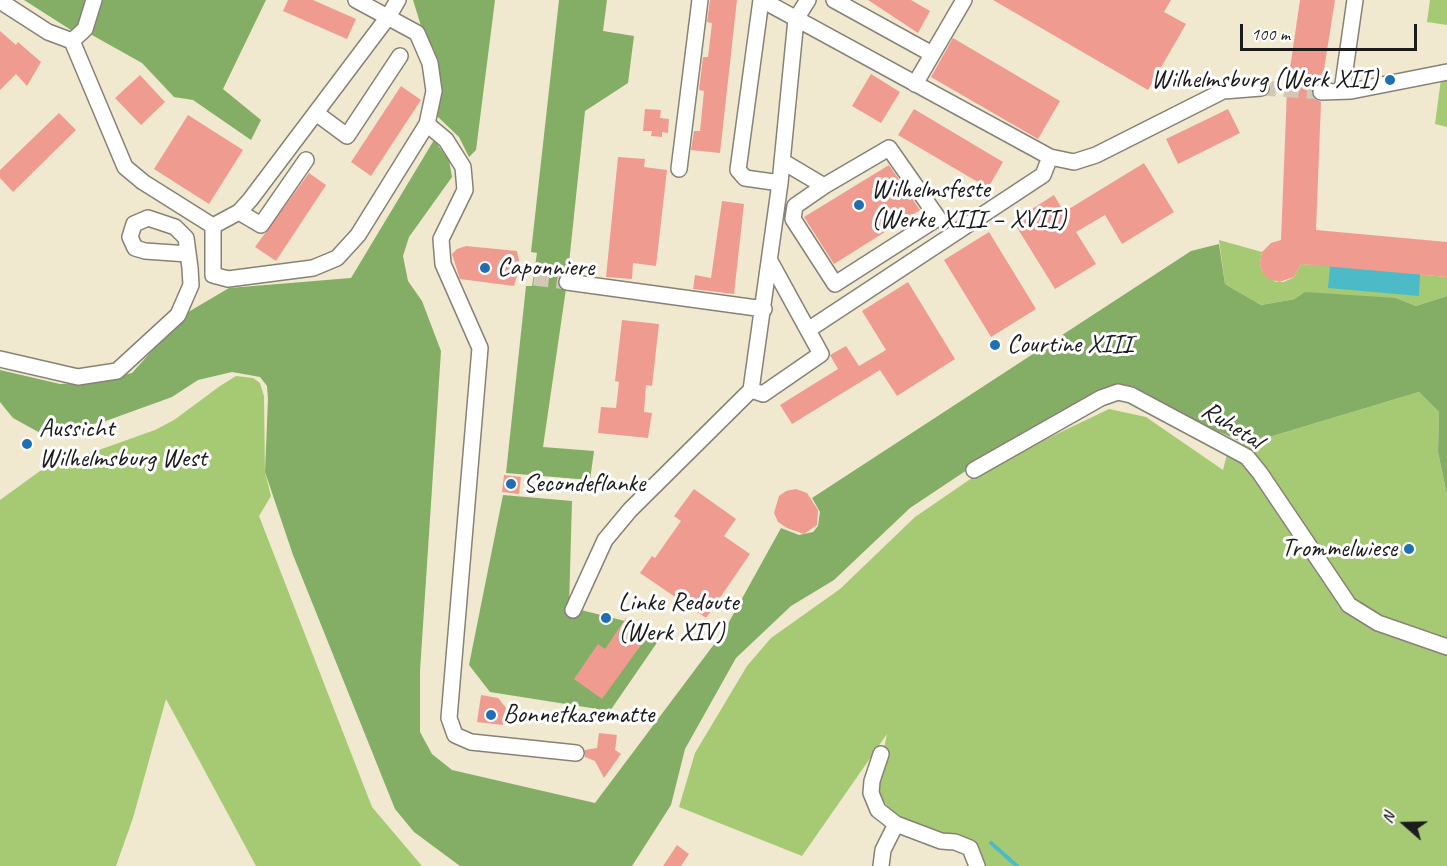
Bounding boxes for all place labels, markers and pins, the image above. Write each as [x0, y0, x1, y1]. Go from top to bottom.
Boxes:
place label: Wilhelmsburg (Werk XII) [1151, 64, 1378, 96]
marker: Wilhelmsburg (Werk XII) [1383, 73, 1397, 87]
place label: Wilhelmsfeste (Werke XIII – XVII) [871, 174, 1066, 236]
marker: Wilhelmsfeste (Werke XIII – XVII) [852, 198, 866, 212]
place label: Caponniere [497, 252, 594, 284]
marker: Caponniere [478, 261, 492, 275]
place label: Courtine XIII [1007, 329, 1132, 361]
marker: Courtine XIII [988, 338, 1002, 352]
place label: Aussicht Wilhelmsburg West [39, 413, 207, 474]
marker: Aussicht Wilhelmsburg West [20, 437, 34, 451]
place label: Secondeflanke [523, 468, 645, 500]
marker: Secondeflanke [504, 477, 518, 491]
place label: Trommelwiese [1281, 533, 1397, 565]
marker: Trommelwiese [1402, 542, 1416, 556]
place label: Linke Redoute (Werk XIV) [618, 587, 738, 648]
marker: Linke Redoute (Werk XIV) [599, 611, 613, 625]
place label: Bonnetkasematte [503, 699, 654, 731]
marker: Bonnetkasematte [484, 708, 498, 722]

